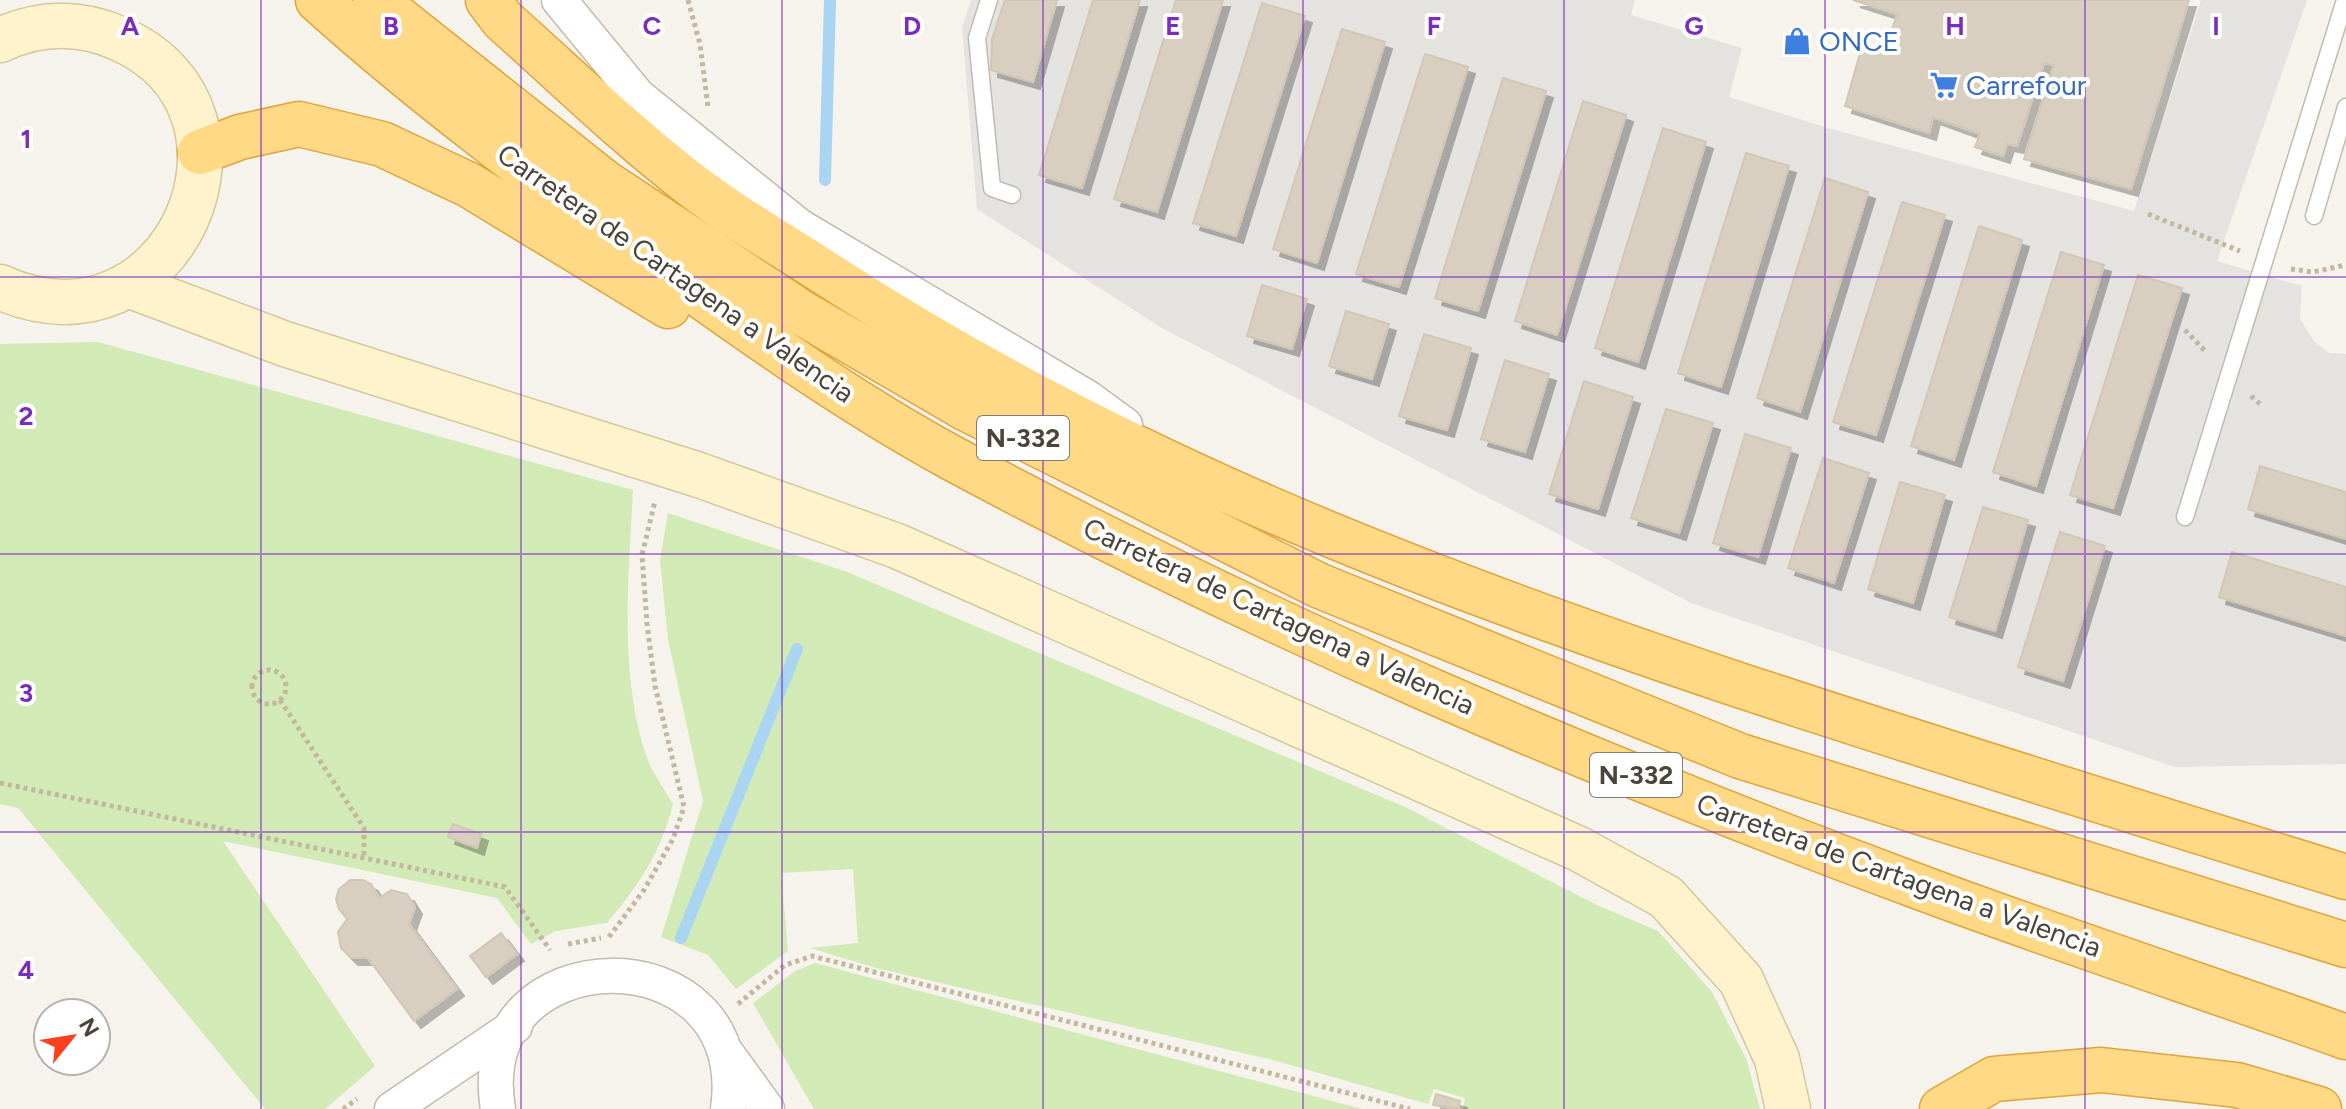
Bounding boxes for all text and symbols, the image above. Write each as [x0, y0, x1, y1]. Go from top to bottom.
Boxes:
text: A [121, 10, 140, 42]
text: B [383, 10, 399, 42]
text: C [643, 10, 662, 42]
text: D [903, 10, 921, 42]
text: E [1165, 10, 1181, 42]
text: F [1427, 10, 1441, 42]
text: G [1684, 10, 1704, 42]
text: H [1945, 10, 1965, 42]
text: I [2212, 10, 2220, 42]
place label: ONCE [1819, 24, 1899, 58]
shop icon: ONCE [1782, 26, 1812, 56]
place label: Carrefour [1966, 68, 2087, 102]
supermarket icon: Carrefour [1929, 70, 1959, 100]
text: 1 [21, 123, 31, 155]
street label: Carretera de Cartagena a Valencia [491, 136, 861, 410]
text: 2 [18, 400, 34, 432]
road number: N-332 [977, 416, 1069, 460]
street label: Carretera de Cartagena a Valencia [1078, 510, 1480, 722]
text: 3 [19, 677, 33, 709]
road number: N-332 [1590, 753, 1682, 797]
street label: Carretera de Cartagena a Valencia [1692, 786, 2106, 964]
text: 4 [18, 954, 34, 986]
north arrow [32, 997, 112, 1077]
text: N [73, 1013, 105, 1041]

